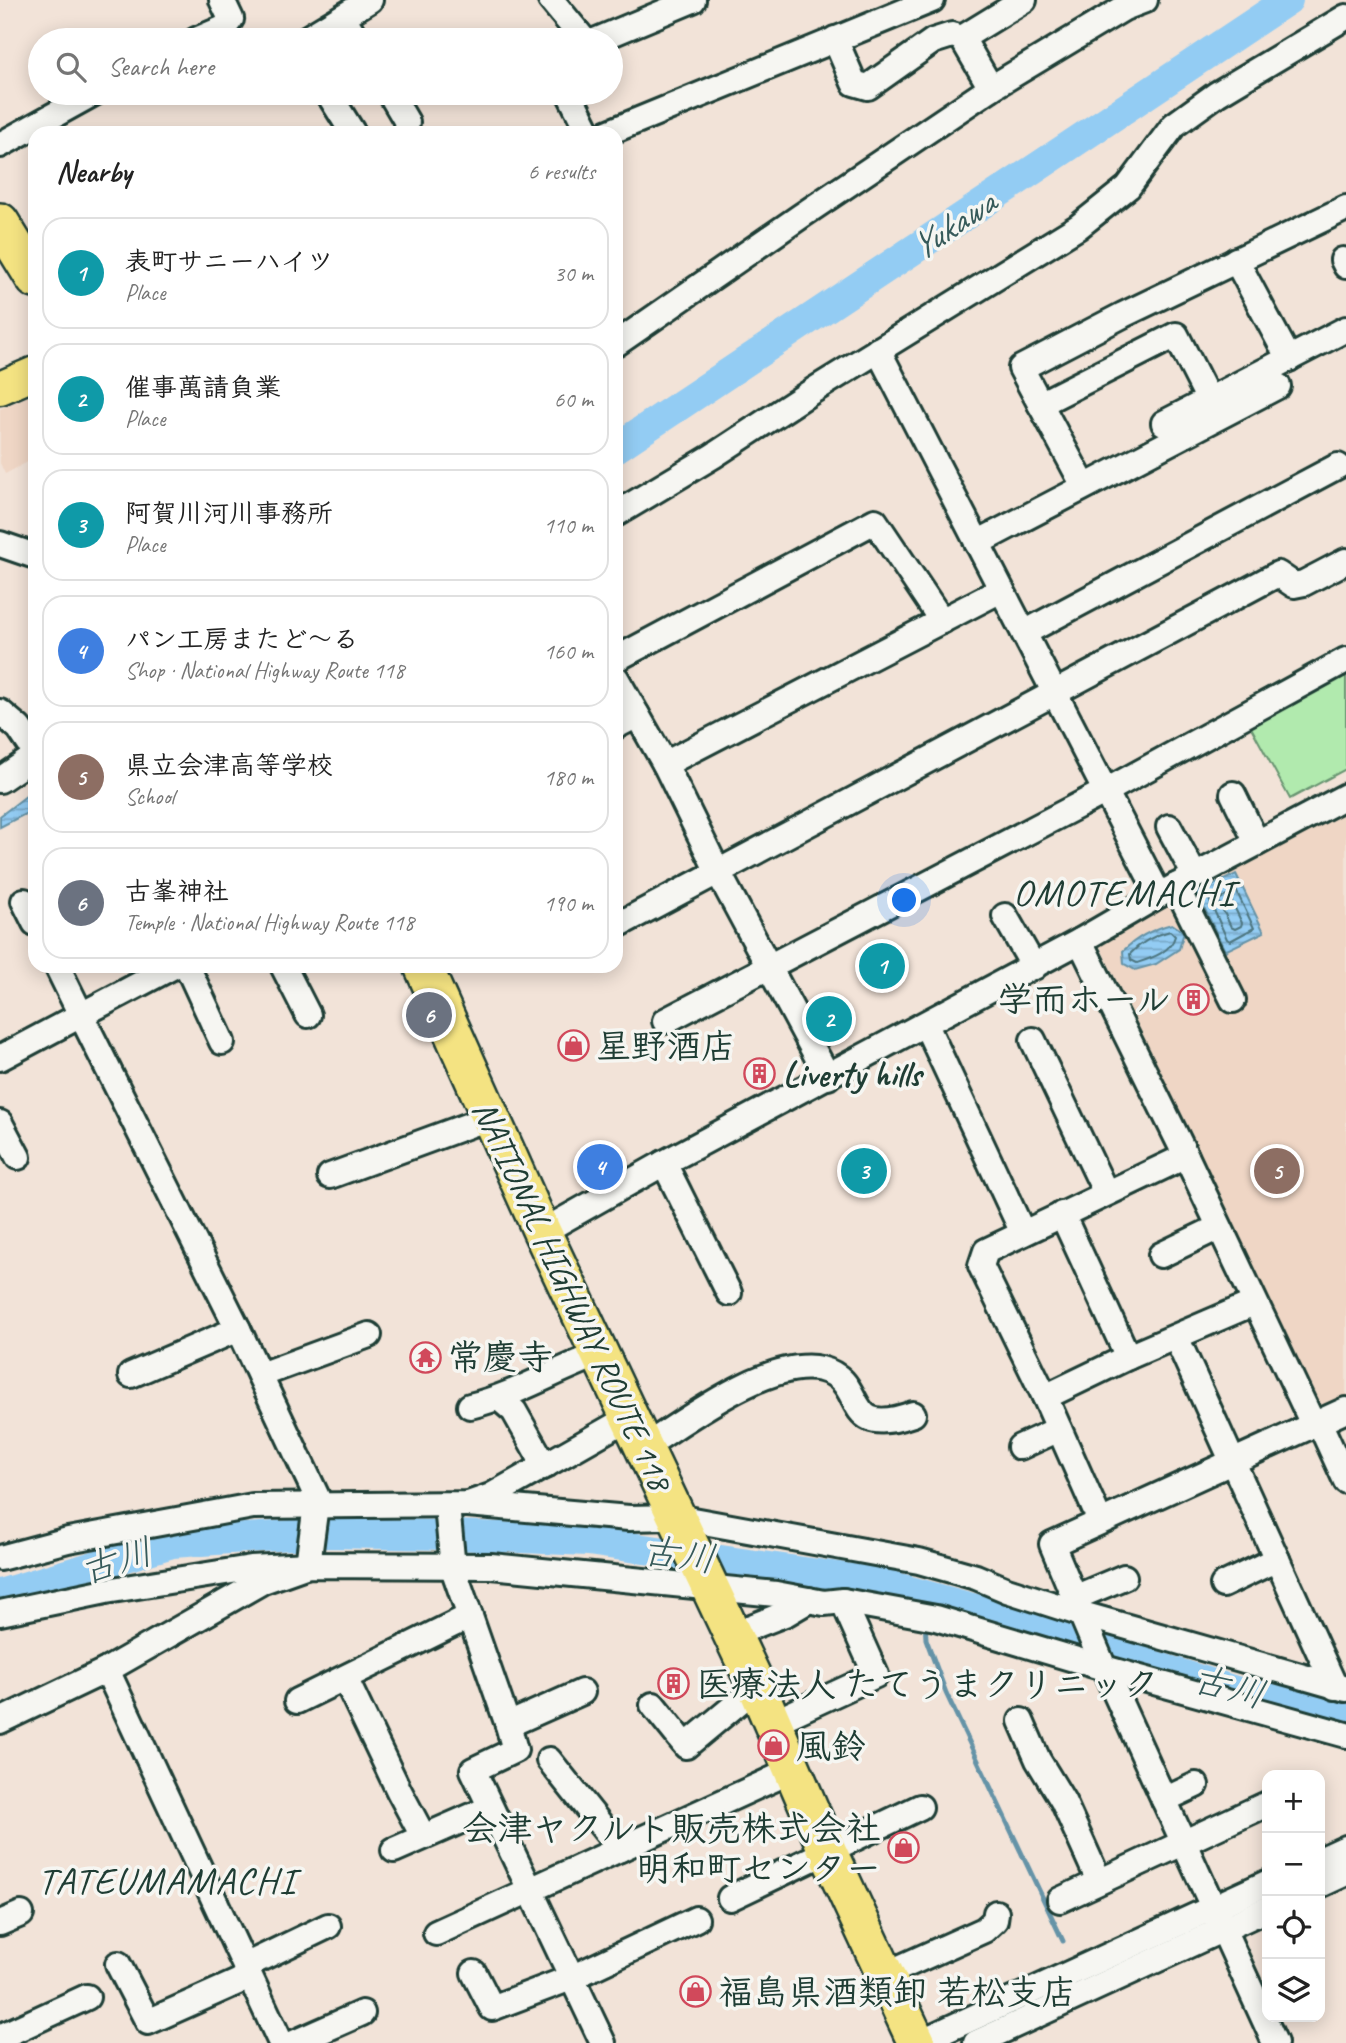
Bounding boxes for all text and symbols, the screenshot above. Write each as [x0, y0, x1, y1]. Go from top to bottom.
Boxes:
search box [28, 28, 623, 105]
icon: search [52, 48, 90, 86]
text: Search here [108, 50, 214, 83]
text: Nearby [56, 153, 132, 191]
text: 6 results [528, 157, 595, 186]
water label: Yukawa [901, 177, 1007, 270]
text: 表町サニーハイツ [125, 245, 333, 278]
text: 1 [76, 259, 86, 288]
text: 30 m [554, 259, 593, 288]
text: Place [125, 278, 165, 307]
text: 催事萬請負業 [125, 371, 281, 404]
text: 2 [76, 385, 86, 414]
text: 60 m [554, 385, 593, 414]
text: Place [125, 404, 165, 433]
text: 阿賀川河川事務所 [125, 497, 333, 530]
text: 3 [76, 511, 86, 540]
text: 110 m [544, 511, 593, 540]
text: Place [125, 530, 165, 559]
text: パン工房またど～る [125, 623, 359, 656]
text: 4 [76, 637, 86, 666]
text: 160 m [544, 637, 593, 666]
text: Shop · National Highway Route 118 [125, 656, 404, 685]
text: 県立会津高等学校 [125, 749, 333, 782]
text: 5 [76, 763, 86, 792]
text: 180 m [544, 763, 593, 792]
text: School [125, 782, 174, 811]
district label: OMOTEMACHI [1013, 869, 1241, 916]
text: 古峯神社 [125, 875, 229, 908]
your location [887, 883, 921, 917]
text: 6 [76, 889, 86, 918]
text: 190 m [544, 889, 593, 918]
text: Temple · National Highway Route 118 [125, 908, 414, 937]
pin: 1 [859, 940, 905, 992]
place label: 学而ホール [997, 977, 1171, 1022]
building icon: 学而ホール [1177, 982, 1211, 1016]
pin: 6 [406, 989, 452, 1041]
pin: 2 [806, 993, 852, 1045]
place label: 星野酒店 [596, 1024, 736, 1069]
shop icon: 星野酒店 [556, 1029, 590, 1063]
place label: Liverty hills [783, 1052, 925, 1097]
building icon: Liverty hills [743, 1057, 777, 1091]
street label: NATIONAL HIGHWAY ROUTE 118 [462, 1093, 684, 1500]
pin: 4 [577, 1141, 623, 1193]
pin: 3 [841, 1145, 887, 1197]
pin: 5 [1254, 1145, 1300, 1197]
place label: 常慶寺 [448, 1335, 553, 1380]
temple icon: 常慶寺 [408, 1340, 442, 1374]
water label: 古川 [639, 1526, 719, 1583]
water label: 古川 [74, 1527, 158, 1594]
water label: 古川 [1187, 1654, 1271, 1719]
place label: 医療法人 たてうまクリニック [696, 1662, 1159, 1707]
building icon: 医療法人 たてうまクリニック [656, 1667, 690, 1701]
place label: 風鈴 [796, 1724, 866, 1769]
shop icon: 風鈴 [756, 1729, 790, 1763]
map controls [1262, 1770, 1325, 2022]
button: + [1262, 1770, 1325, 1833]
place label: 会津ヤクルト販売株式会社 明和町センター [462, 1806, 881, 1891]
shop icon: 会津ヤクルト販売株式会社 明和町センター [887, 1831, 921, 1865]
button: − [1262, 1833, 1325, 1896]
district label: TATEUMAMACHI [38, 1857, 302, 1904]
button: locate [1262, 1896, 1325, 1959]
button: layers [1262, 1959, 1325, 2022]
place label: 福島県酒類卸 若松支店 [718, 1970, 1076, 2015]
shop icon: 福島県酒類卸 若松支店 [678, 1975, 712, 2009]

